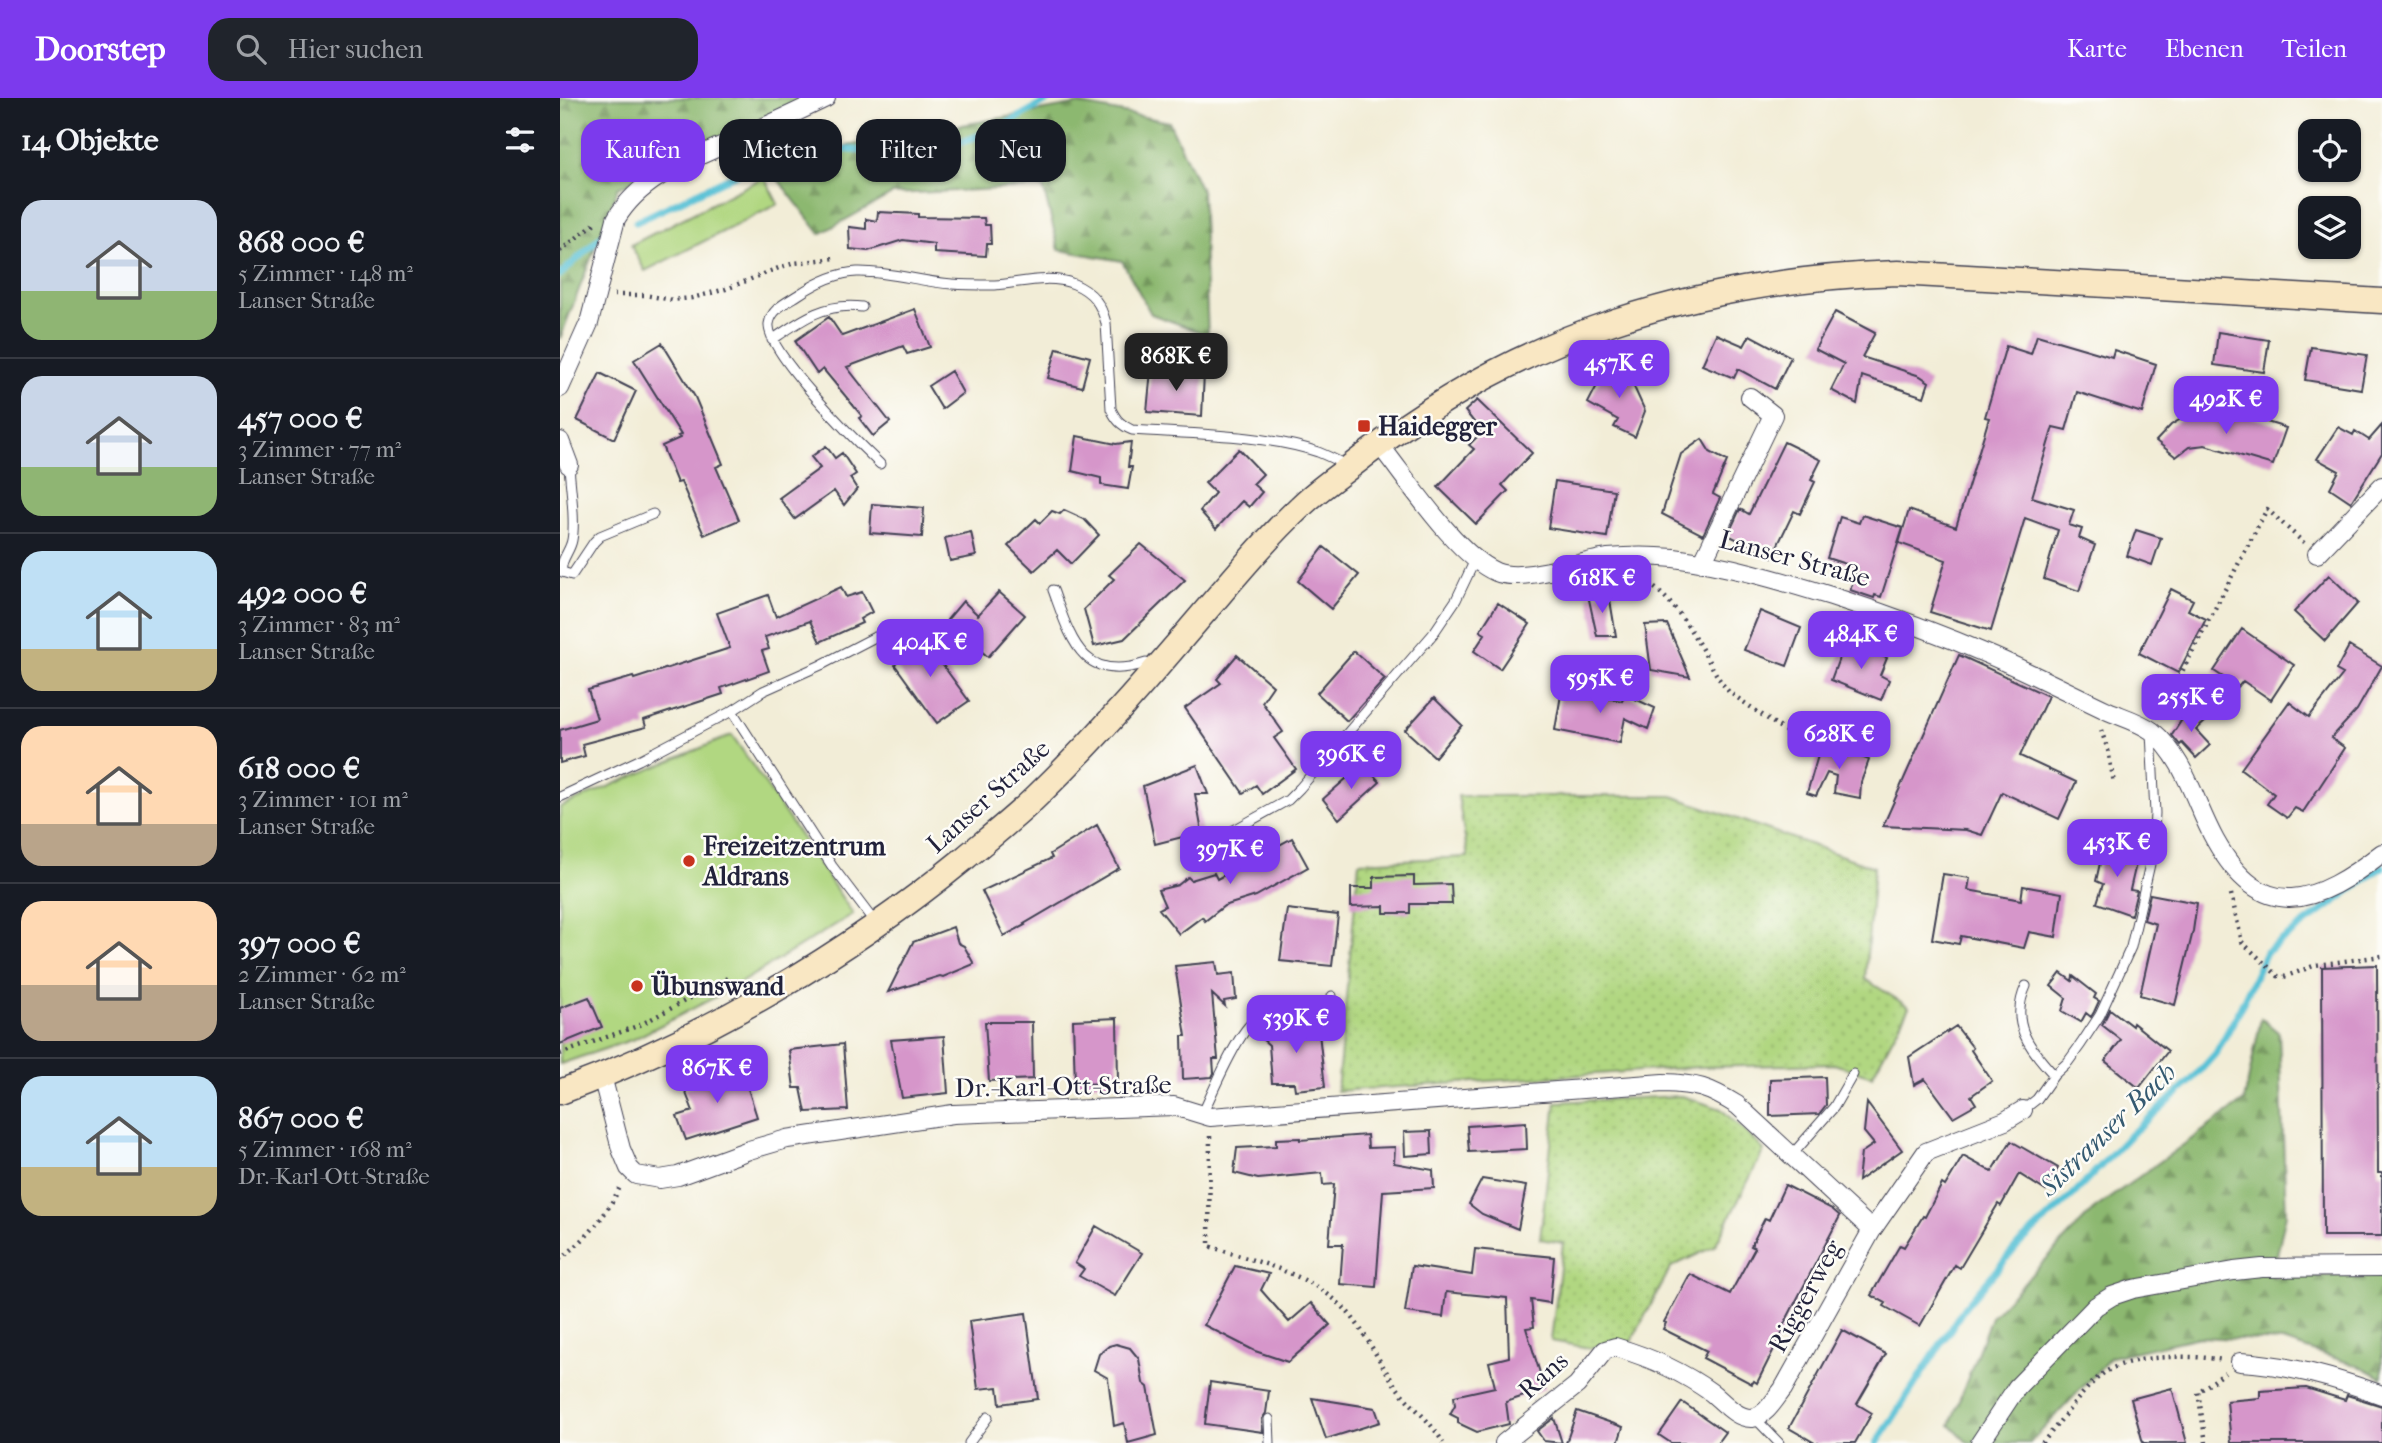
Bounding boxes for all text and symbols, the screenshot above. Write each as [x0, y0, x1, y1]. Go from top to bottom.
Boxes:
search box [208, 18, 698, 81]
text: Doorstep [35, 30, 166, 69]
icon: search [232, 30, 270, 68]
text: Hier suchen [288, 34, 423, 65]
text: Karte [2067, 35, 2127, 63]
text: Ebenen [2165, 35, 2244, 63]
text: Teilen [2282, 35, 2347, 63]
chip: Kaufen [581, 119, 705, 182]
chip: Mieten [719, 119, 842, 182]
chip: Filter [856, 119, 961, 182]
chip: Neu [975, 119, 1066, 182]
map controls [2298, 119, 2361, 259]
button: locate [2298, 119, 2361, 182]
icon: filters [501, 121, 539, 159]
text: 14 Objekte [21, 123, 159, 158]
button: layers [2298, 196, 2361, 259]
text: 868 000 € [238, 225, 365, 260]
icon: home [77, 228, 161, 312]
text: 5 Zimmer · 148 m² [238, 260, 413, 287]
text: Lanser Straße [238, 287, 375, 314]
pin: 868K € [1119, 334, 1233, 393]
pin: 457K € [1562, 341, 1676, 400]
text: 868K € [1141, 342, 1211, 369]
text: 457K € [1584, 349, 1654, 376]
pin: 492K € [2169, 376, 2283, 436]
text: 492K € [2190, 385, 2262, 412]
text: 457 000 € [238, 401, 363, 436]
icon: home [77, 404, 161, 488]
place label: Haidegger [1378, 411, 1498, 442]
marker: Haidegger [1356, 418, 1372, 434]
text: 3 Zimmer · 77 m² [238, 436, 401, 463]
text: Lanser Straße [238, 463, 375, 490]
street label: Lanser Straße [1716, 523, 1874, 594]
pin: 618K € [1545, 556, 1659, 615]
text: 618K € [1568, 564, 1636, 591]
text: 492 000 € [238, 576, 367, 611]
icon: home [77, 579, 161, 663]
text: 3 Zimmer · 83 m² [238, 611, 400, 638]
pin: 484K € [1804, 612, 1918, 671]
pin: 404K € [873, 620, 987, 679]
text: 484K € [1824, 620, 1898, 647]
text: 404K € [893, 628, 967, 655]
text: Lanser Straße [238, 638, 375, 665]
pin: 595K € [1543, 656, 1657, 715]
text: 595K € [1566, 664, 1634, 691]
pin: 255K € [2134, 674, 2248, 734]
text: 255K € [2158, 683, 2224, 710]
pin: 628K € [1782, 712, 1896, 771]
text: 628K € [1803, 720, 1875, 747]
pin: 396K € [1294, 732, 1408, 791]
street label: Lanser Straße [920, 733, 1056, 860]
text: 396K € [1316, 740, 1386, 767]
text: 618 000 € [238, 751, 360, 786]
icon: home [77, 754, 161, 838]
text: 3 Zimmer · 101 m² [238, 786, 408, 813]
text: Lanser Straße [238, 813, 375, 840]
pin: 453K € [2060, 820, 2174, 879]
pin: 397K € [1173, 826, 1287, 886]
text: 453K € [2083, 828, 2151, 855]
place label: Freizeitzentrum Aldrans [701, 831, 886, 892]
text: 397K € [1196, 835, 1264, 862]
marker: Freizeitzentrum Aldrans [681, 853, 697, 869]
text: 397 000 € [238, 926, 361, 961]
icon: home [77, 929, 161, 1013]
text: 2 Zimmer · 62 m² [238, 961, 406, 988]
place label: Übunswand [650, 970, 785, 1002]
marker: Übunswand [629, 978, 645, 994]
text: Lanser Straße [238, 988, 375, 1015]
pin: 539K € [1239, 996, 1353, 1055]
text: 539K € [1263, 1004, 1329, 1031]
pin: 867K € [660, 1046, 774, 1105]
text: 867K € [682, 1054, 752, 1081]
water label: Sistranser Bach [2031, 1056, 2183, 1204]
street label: Dr.-Karl-Ott-Straße [954, 1069, 1172, 1104]
text: 867 000 € [238, 1101, 364, 1136]
icon: home [77, 1104, 161, 1188]
text: 5 Zimmer · 168 m² [238, 1136, 412, 1163]
text: Dr.-Karl-Ott-Straße [238, 1163, 430, 1190]
street label: Riggerweg [1762, 1234, 1850, 1358]
street label: Rans [1512, 1345, 1575, 1406]

